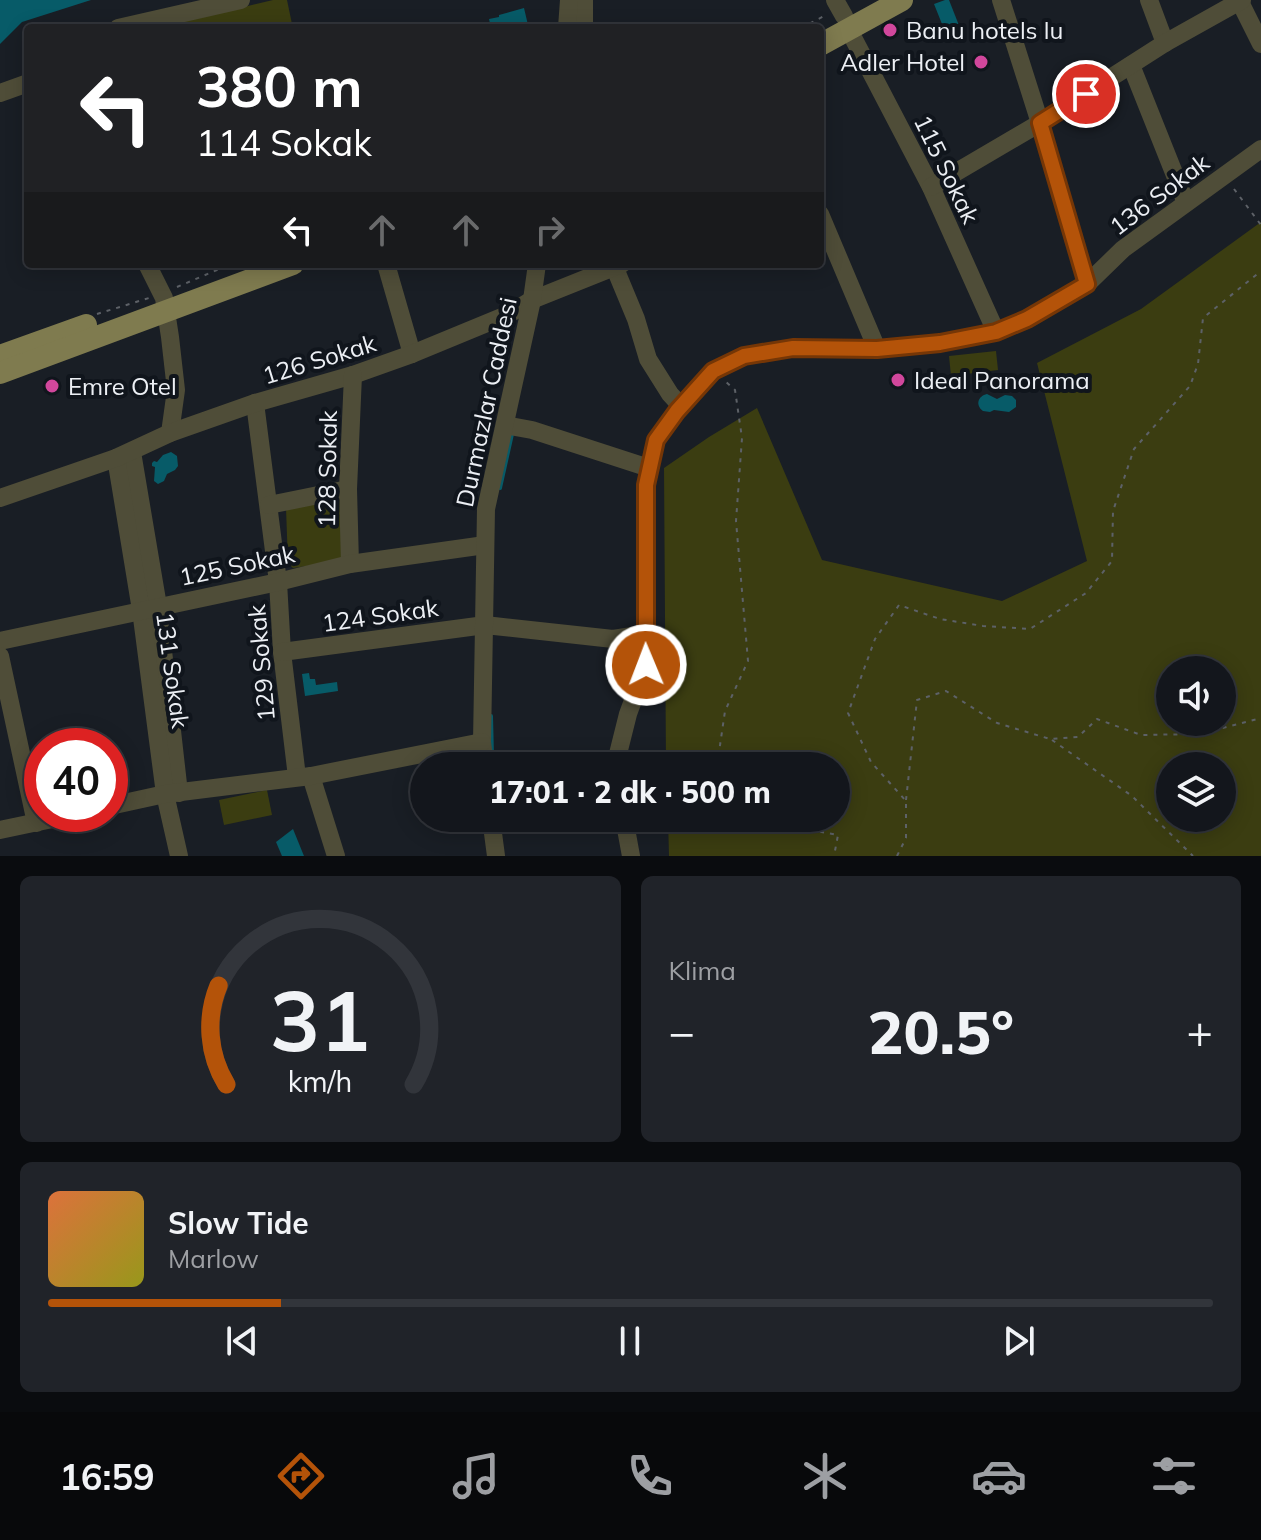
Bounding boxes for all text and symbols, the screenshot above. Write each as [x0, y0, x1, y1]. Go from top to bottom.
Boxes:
place label: Banu hotels lu [906, 15, 1063, 45]
marker: Banu hotels lu [881, 21, 899, 39]
place label: Adler Hotel [840, 47, 965, 77]
text: 380 m [196, 51, 363, 121]
marker: Adler Hotel [972, 53, 990, 71]
icon: left [64, 56, 168, 160]
pin [1052, 60, 1120, 128]
icon: arrive [1064, 72, 1108, 116]
street label: 115 Sokak [908, 110, 986, 229]
text: 114 Sokak [196, 120, 372, 165]
street label: 136 Sokak [1103, 146, 1215, 241]
icon: left [276, 208, 320, 252]
icon: ahead [360, 208, 404, 252]
icon: ahead [444, 208, 488, 252]
icon: right [528, 208, 572, 252]
street label: Durmazlar Caddesi [449, 295, 523, 509]
street label: 126 Sokak [259, 327, 380, 390]
place label: Ideal Panorama [914, 365, 1090, 395]
place label: Emre Otel [68, 371, 177, 401]
marker: Ideal Panorama [889, 371, 907, 389]
marker: Emre Otel [43, 377, 61, 395]
street label: 128 Sokak [311, 410, 343, 528]
street label: 125 Sokak [177, 538, 298, 592]
street label: 124 Sokak [320, 592, 441, 638]
street label: 129 Sokak [241, 603, 281, 723]
street label: 131 Sokak [150, 610, 196, 731]
position arrow [604, 623, 688, 707]
map controls [1156, 656, 1236, 832]
button: sound [1156, 656, 1236, 736]
speed limit sign: 40 [24, 728, 128, 832]
button: layers [1156, 752, 1236, 832]
text: 17:01 · 2 dk · 500 m [489, 773, 771, 811]
text: Klima [669, 954, 736, 987]
text: 31 [270, 967, 370, 1072]
text: 20.5° [867, 994, 1014, 1069]
text: − [669, 1004, 695, 1059]
text: + [1187, 1004, 1213, 1059]
text: km/h [288, 1063, 353, 1099]
text: Slow Tide [168, 1204, 309, 1242]
text: Marlow [168, 1242, 259, 1275]
icon: previous [220, 1319, 264, 1363]
icon: pause [608, 1319, 652, 1363]
icon: next [997, 1319, 1041, 1363]
icon: directions [273, 1448, 329, 1504]
icon: music [448, 1448, 504, 1504]
icon: phone [622, 1448, 678, 1504]
icon: climate [797, 1448, 853, 1504]
icon: car [971, 1448, 1027, 1504]
icon: filters [1146, 1448, 1202, 1504]
text: 16:59 [59, 1454, 155, 1499]

